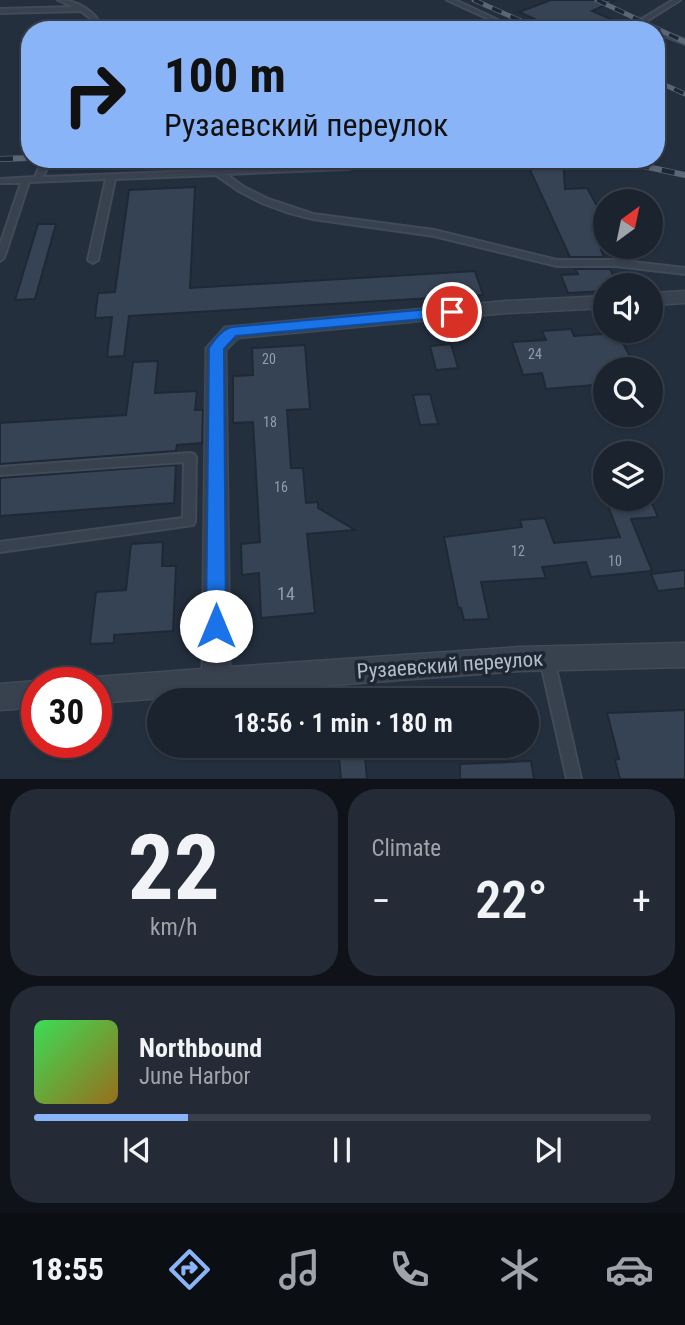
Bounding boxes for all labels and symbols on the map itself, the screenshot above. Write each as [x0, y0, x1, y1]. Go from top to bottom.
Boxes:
north arrow [593, 189, 663, 259]
pin [422, 282, 482, 342]
house number: 24 [528, 346, 542, 362]
house number: 20 [262, 351, 276, 367]
house number: 18 [263, 414, 277, 430]
house number: 16 [274, 479, 288, 495]
house number: 12 [511, 543, 525, 559]
house number: 10 [608, 553, 622, 569]
house number: 14 [277, 583, 295, 604]
position arrow [179, 589, 253, 663]
street label: Рузаевский переулок [356, 647, 544, 683]
speed limit sign: 30 [21, 667, 112, 758]

